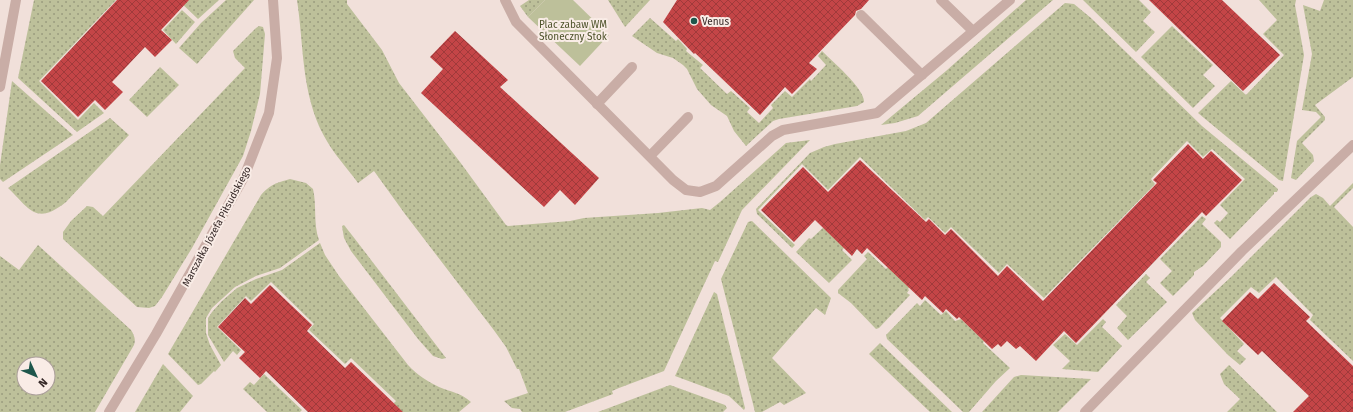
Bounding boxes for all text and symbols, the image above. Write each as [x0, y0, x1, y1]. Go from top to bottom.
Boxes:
marker: Venus [689, 16, 699, 26]
place label: Venus [702, 16, 729, 28]
park label: Plac zabaw WM Słoneczny Stok [539, 19, 608, 43]
street label: Marszałka Józefa Piłsudskiego [180, 164, 254, 289]
north arrow [16, 356, 56, 396]
text: N [36, 375, 50, 390]

